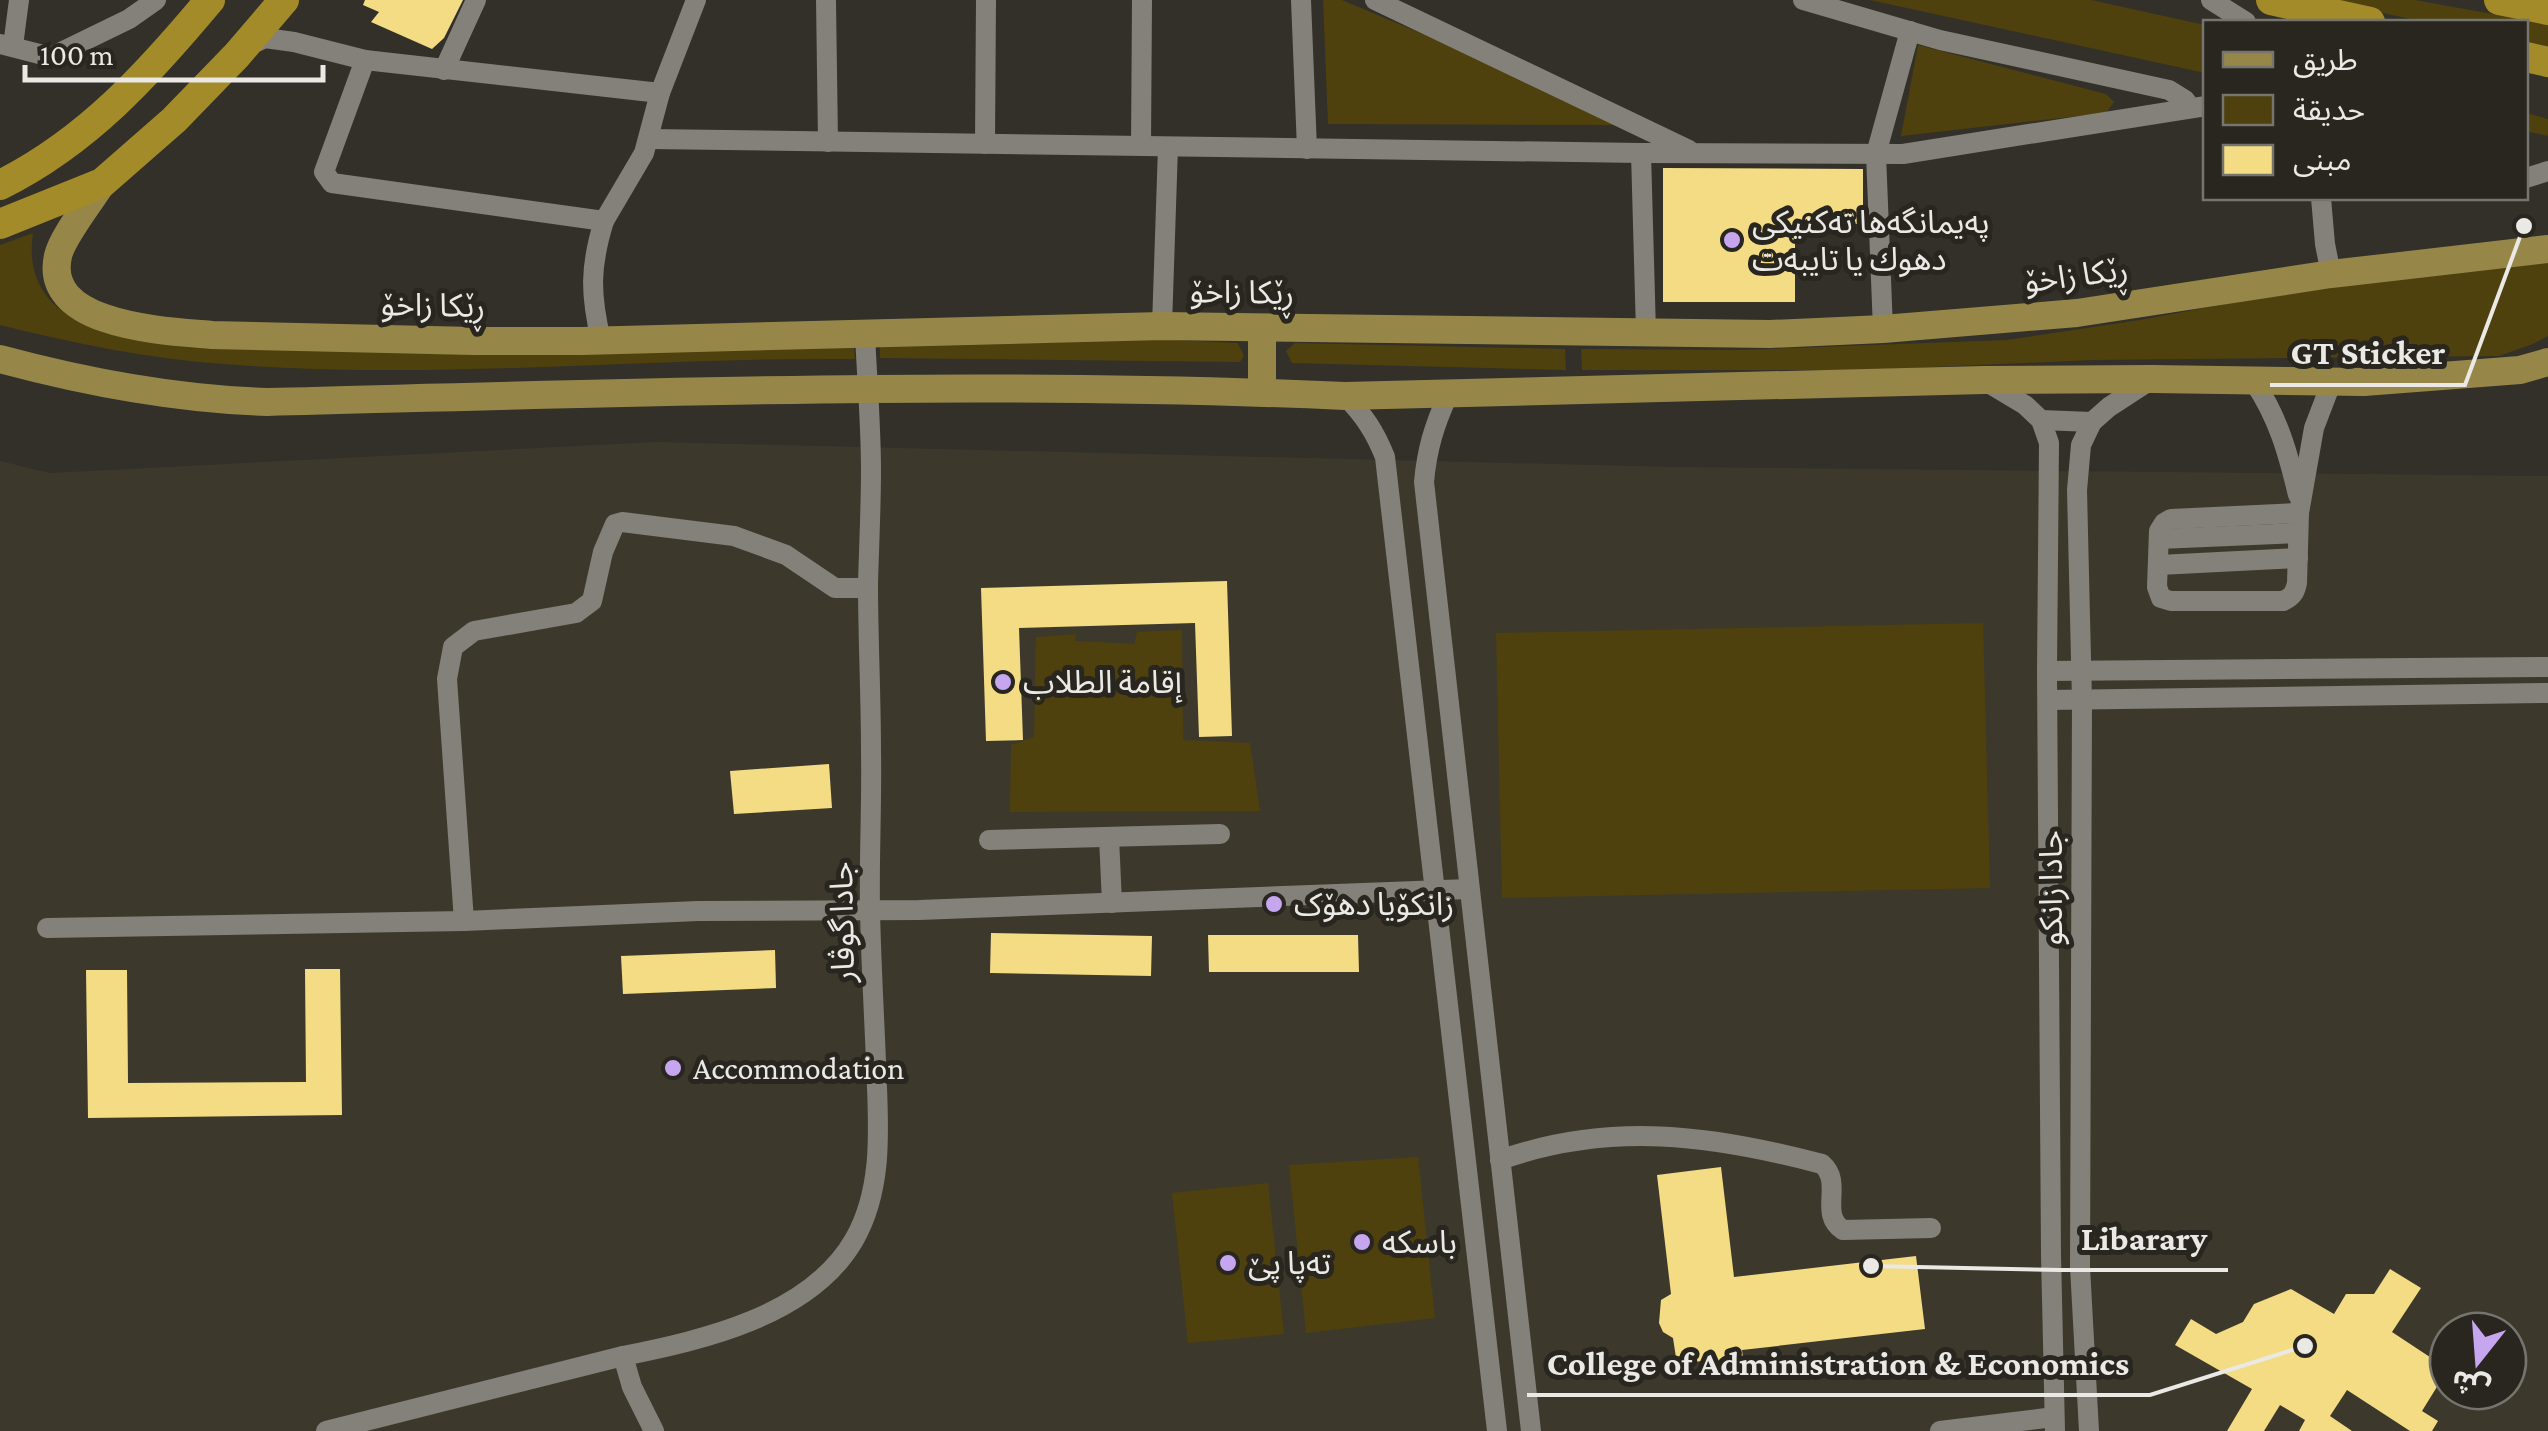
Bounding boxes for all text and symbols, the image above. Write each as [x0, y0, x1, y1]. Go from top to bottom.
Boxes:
scale bar [25, 20, 322, 82]
legend [2203, 20, 2528, 200]
text: 100 m [40, 38, 114, 71]
text: طريق [2293, 43, 2358, 78]
text: حديقة [2293, 93, 2365, 126]
text: مبنى [2293, 143, 2351, 177]
place label: پەیمانگەها تەکنیکی دهوك یا تایبەت [1752, 204, 1990, 278]
marker: پەیمانگەها تەکنیکی دهوك یا تایبەت [1721, 229, 1743, 251]
street label: ڕێکا زاخۆ [2022, 251, 2131, 308]
street label: ڕێکا زاخۆ [1189, 273, 1295, 320]
street label: ڕێکا زاخۆ [380, 286, 486, 333]
callout: GT Sticker [2270, 320, 2465, 385]
text: GT Sticker [2291, 333, 2445, 372]
place label: إقامة الطلاب [1023, 664, 1183, 704]
marker: إقامة الطلاب [992, 671, 1014, 693]
street label: جادا زانکو [2033, 830, 2070, 946]
street label: جادا گوڤار [823, 861, 862, 984]
place label: زانکۆیا دهۆک [1294, 886, 1454, 923]
marker: زانکۆیا دهۆک [1263, 893, 1285, 915]
place label: Accommodation [693, 1050, 904, 1086]
marker: Accommodation [662, 1057, 684, 1079]
callout: Libarary [2061, 1205, 2228, 1270]
text: Libarary [2081, 1219, 2208, 1258]
place label: باسکە [1382, 1224, 1457, 1260]
marker: باسکە [1351, 1231, 1373, 1253]
place label: تەپا پێ [1248, 1245, 1331, 1283]
marker: تەپا پێ [1217, 1252, 1239, 1274]
north arrow [2428, 1311, 2528, 1411]
callout: College of Administration & Economics [1527, 1330, 2150, 1395]
text: College of Administration & Economics [1547, 1344, 2129, 1383]
text: ش [2448, 1364, 2494, 1405]

